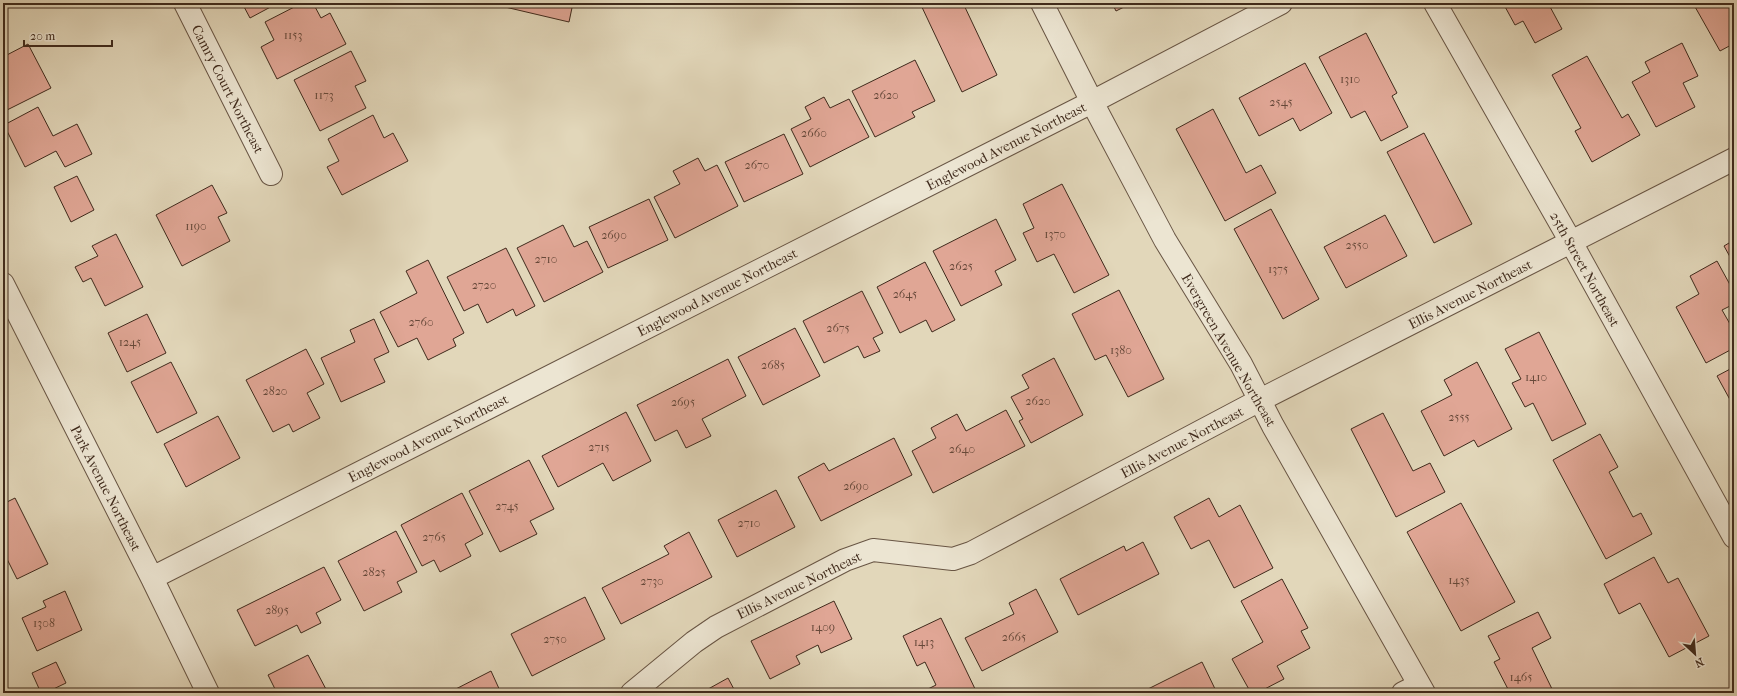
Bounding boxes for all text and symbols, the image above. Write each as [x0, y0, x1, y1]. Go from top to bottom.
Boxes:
scale bar [24, 22, 112, 48]
street label: Camry Court Northeast [188, 22, 267, 156]
house number: 1153 [284, 28, 302, 42]
text: 20 m [30, 29, 55, 43]
house number: 1310 [1340, 72, 1360, 86]
house number: 1173 [314, 88, 334, 102]
house number: 2620 [873, 88, 899, 102]
house number: 2545 [1269, 95, 1293, 109]
street label: Englewood Avenue Northeast [923, 99, 1089, 194]
house number: 2660 [801, 126, 827, 140]
house number: 2670 [745, 158, 769, 172]
street label: 25th Street Northeast [1546, 209, 1623, 330]
house number: 1190 [185, 219, 207, 233]
house number: 1370 [1044, 227, 1066, 241]
house number: 2690 [601, 228, 627, 242]
house number: 2550 [1345, 238, 1369, 252]
street label: Englewood Avenue Northeast [634, 245, 800, 340]
house number: 2710 [535, 252, 557, 266]
street label: Ellis Avenue Northeast [1406, 256, 1535, 333]
house number: 2625 [949, 259, 973, 273]
house number: 1375 [1268, 262, 1288, 276]
street label: Evergreen Avenue Northeast [1178, 271, 1279, 430]
house number: 2720 [472, 278, 496, 292]
house number: 2645 [893, 287, 917, 301]
house number: 2760 [408, 315, 434, 329]
house number: 2675 [826, 321, 850, 335]
house number: 1245 [119, 335, 141, 349]
house number: 1380 [1110, 343, 1132, 357]
house number: 2685 [761, 358, 785, 372]
house number: 1410 [1525, 370, 1547, 384]
house number: 2820 [263, 384, 288, 398]
street label: Englewood Avenue Northeast [345, 391, 511, 486]
house number: 2620 [1025, 394, 1051, 408]
house number: 2695 [671, 395, 695, 409]
street label: Ellis Avenue Northeast [1118, 403, 1247, 482]
house number: 2555 [1448, 410, 1470, 424]
street label: Park Avenue Northeast [66, 423, 145, 554]
house number: 2715 [588, 440, 610, 454]
house number: 2640 [949, 442, 975, 456]
house number: 2690 [843, 479, 869, 493]
house number: 2745 [495, 499, 519, 513]
house number: 2710 [738, 516, 760, 530]
house number: 2765 [422, 530, 446, 544]
street label: Ellis Avenue Northeast [734, 548, 864, 623]
house number: 2825 [362, 565, 386, 579]
house number: 1435 [1448, 573, 1470, 587]
house number: 2730 [640, 574, 664, 588]
house number: 2895 [265, 603, 289, 617]
house number: 1308 [33, 616, 55, 630]
house number: 1409 [811, 620, 835, 634]
house number: 2665 [1002, 630, 1026, 644]
house number: 2750 [543, 632, 567, 646]
north arrow [1675, 634, 1715, 674]
house number: 1413 [914, 635, 934, 649]
text: N [1692, 655, 1706, 670]
house number: 1465 [1509, 670, 1533, 684]

